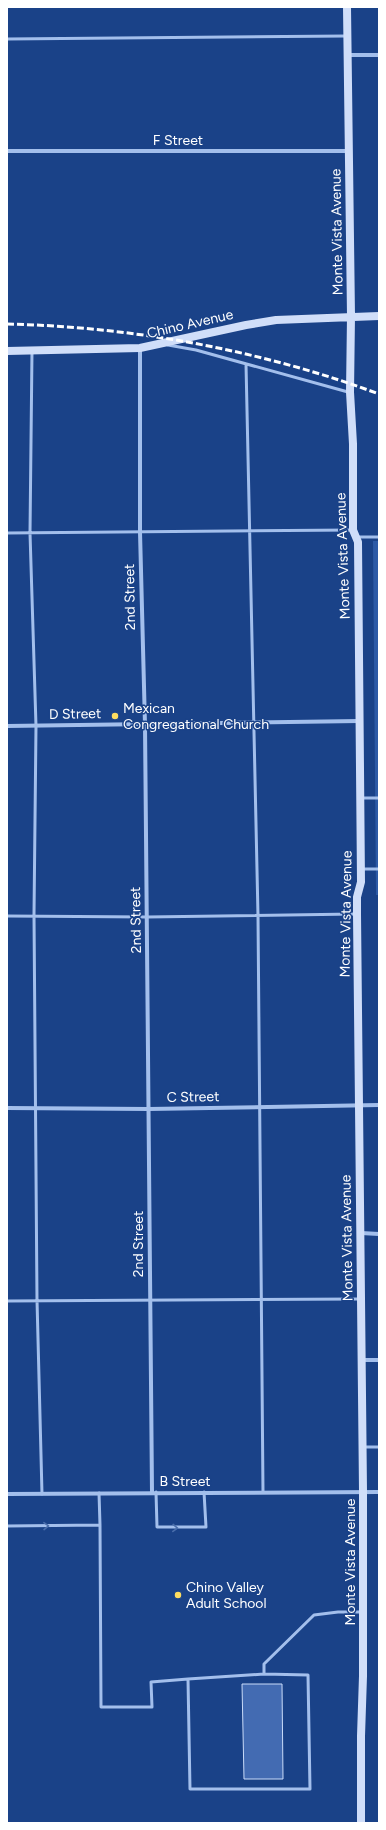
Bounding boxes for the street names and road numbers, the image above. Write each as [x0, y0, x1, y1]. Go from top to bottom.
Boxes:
street label: F Street [153, 132, 203, 149]
street label: Monte Vista Avenue [327, 168, 347, 296]
street label: Chino Avenue [145, 306, 235, 342]
street label: Monte Vista Avenue [332, 492, 354, 620]
street label: 2nd Street [121, 564, 139, 630]
street label: D Street [49, 705, 101, 723]
street label: Monte Vista Avenue [336, 850, 356, 978]
street label: 2nd Street [127, 887, 145, 953]
street label: C Street [166, 1088, 220, 1106]
street label: Monte Vista Avenue [337, 1174, 357, 1302]
street label: 2nd Street [130, 1211, 147, 1277]
street label: B Street [159, 1473, 211, 1490]
street label: Monte Vista Avenue [342, 1498, 359, 1625]

